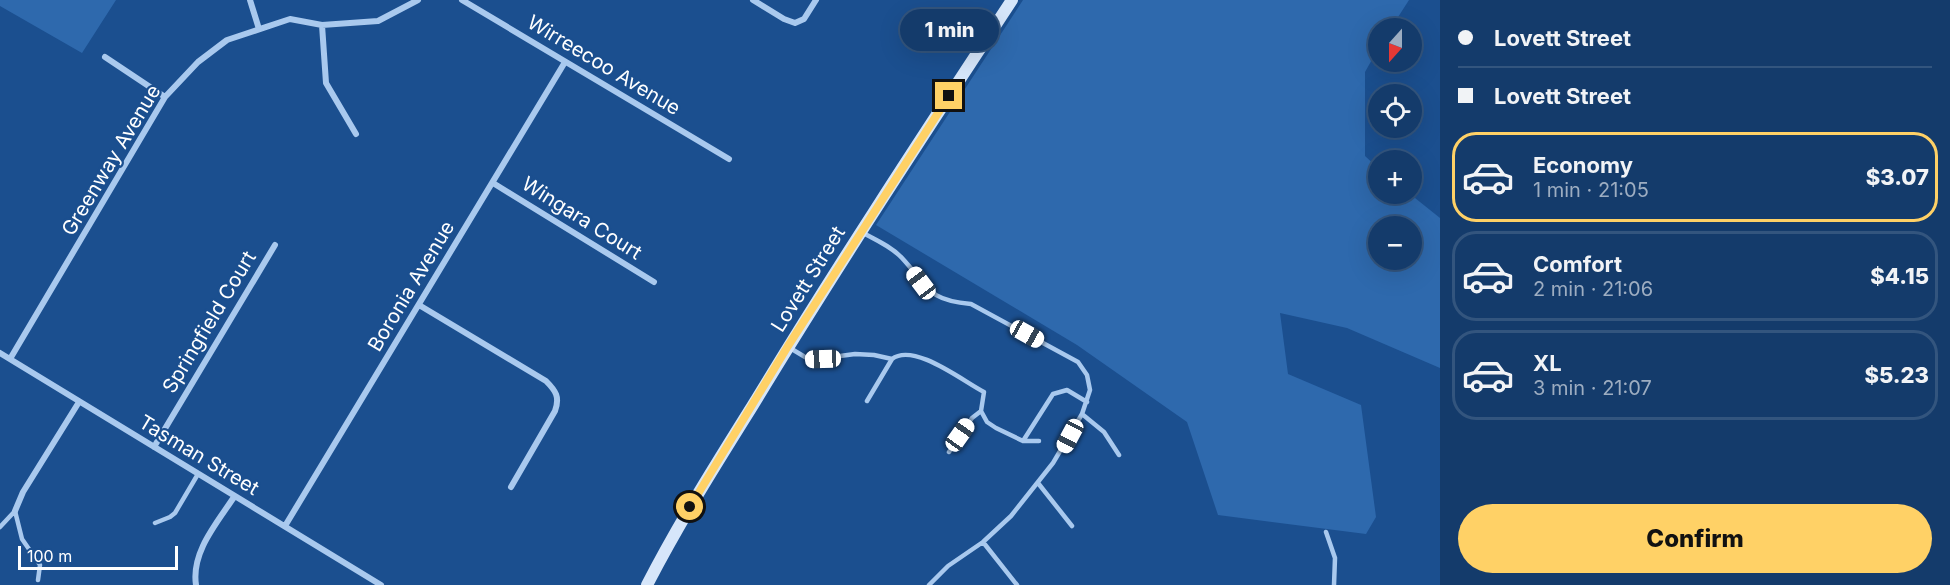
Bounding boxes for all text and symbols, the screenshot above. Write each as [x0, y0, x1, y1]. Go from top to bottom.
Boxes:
callout: 1 min [900, 9, 998, 51]
street label: Wirreecoo Avenue [523, 10, 685, 120]
text: 1 min [924, 18, 975, 42]
north arrow [1368, 18, 1422, 72]
map controls [1368, 18, 1422, 270]
text: Lovett Street [1494, 25, 1631, 51]
street label: Greenway Avenue [57, 80, 165, 240]
route end [935, 82, 962, 109]
text: Lovett Street [1494, 83, 1631, 109]
button: locate [1368, 84, 1422, 138]
button: + [1368, 150, 1422, 204]
icon: car [1461, 150, 1515, 204]
text: Economy [1533, 152, 1633, 178]
text: $3.07 [1866, 164, 1929, 190]
street label: Wingara Court [518, 172, 647, 265]
text: 1 min · 21:05 [1533, 178, 1649, 202]
street label: Boronia Avenue [363, 216, 459, 356]
button: − [1368, 216, 1422, 270]
street label: Lovett Street [766, 221, 850, 336]
street label: Springfield Court [157, 246, 261, 397]
icon: car [1461, 249, 1515, 303]
text: Comfort [1533, 251, 1622, 277]
car [903, 263, 939, 303]
text: $4.15 [1870, 263, 1929, 289]
text: 2 min · 21:06 [1533, 277, 1653, 301]
car [1007, 317, 1047, 351]
icon: car [1461, 348, 1515, 402]
car [805, 349, 841, 369]
text: XL [1533, 350, 1562, 376]
text: $5.23 [1864, 362, 1929, 388]
text: 3 min · 21:07 [1533, 376, 1652, 400]
street label: Tasman Street [135, 410, 264, 501]
car [942, 415, 978, 455]
car [1054, 416, 1086, 456]
route start [676, 493, 703, 520]
button: Confirm [1458, 504, 1932, 573]
scale bar [18, 543, 178, 570]
text: 100 m [27, 546, 72, 566]

